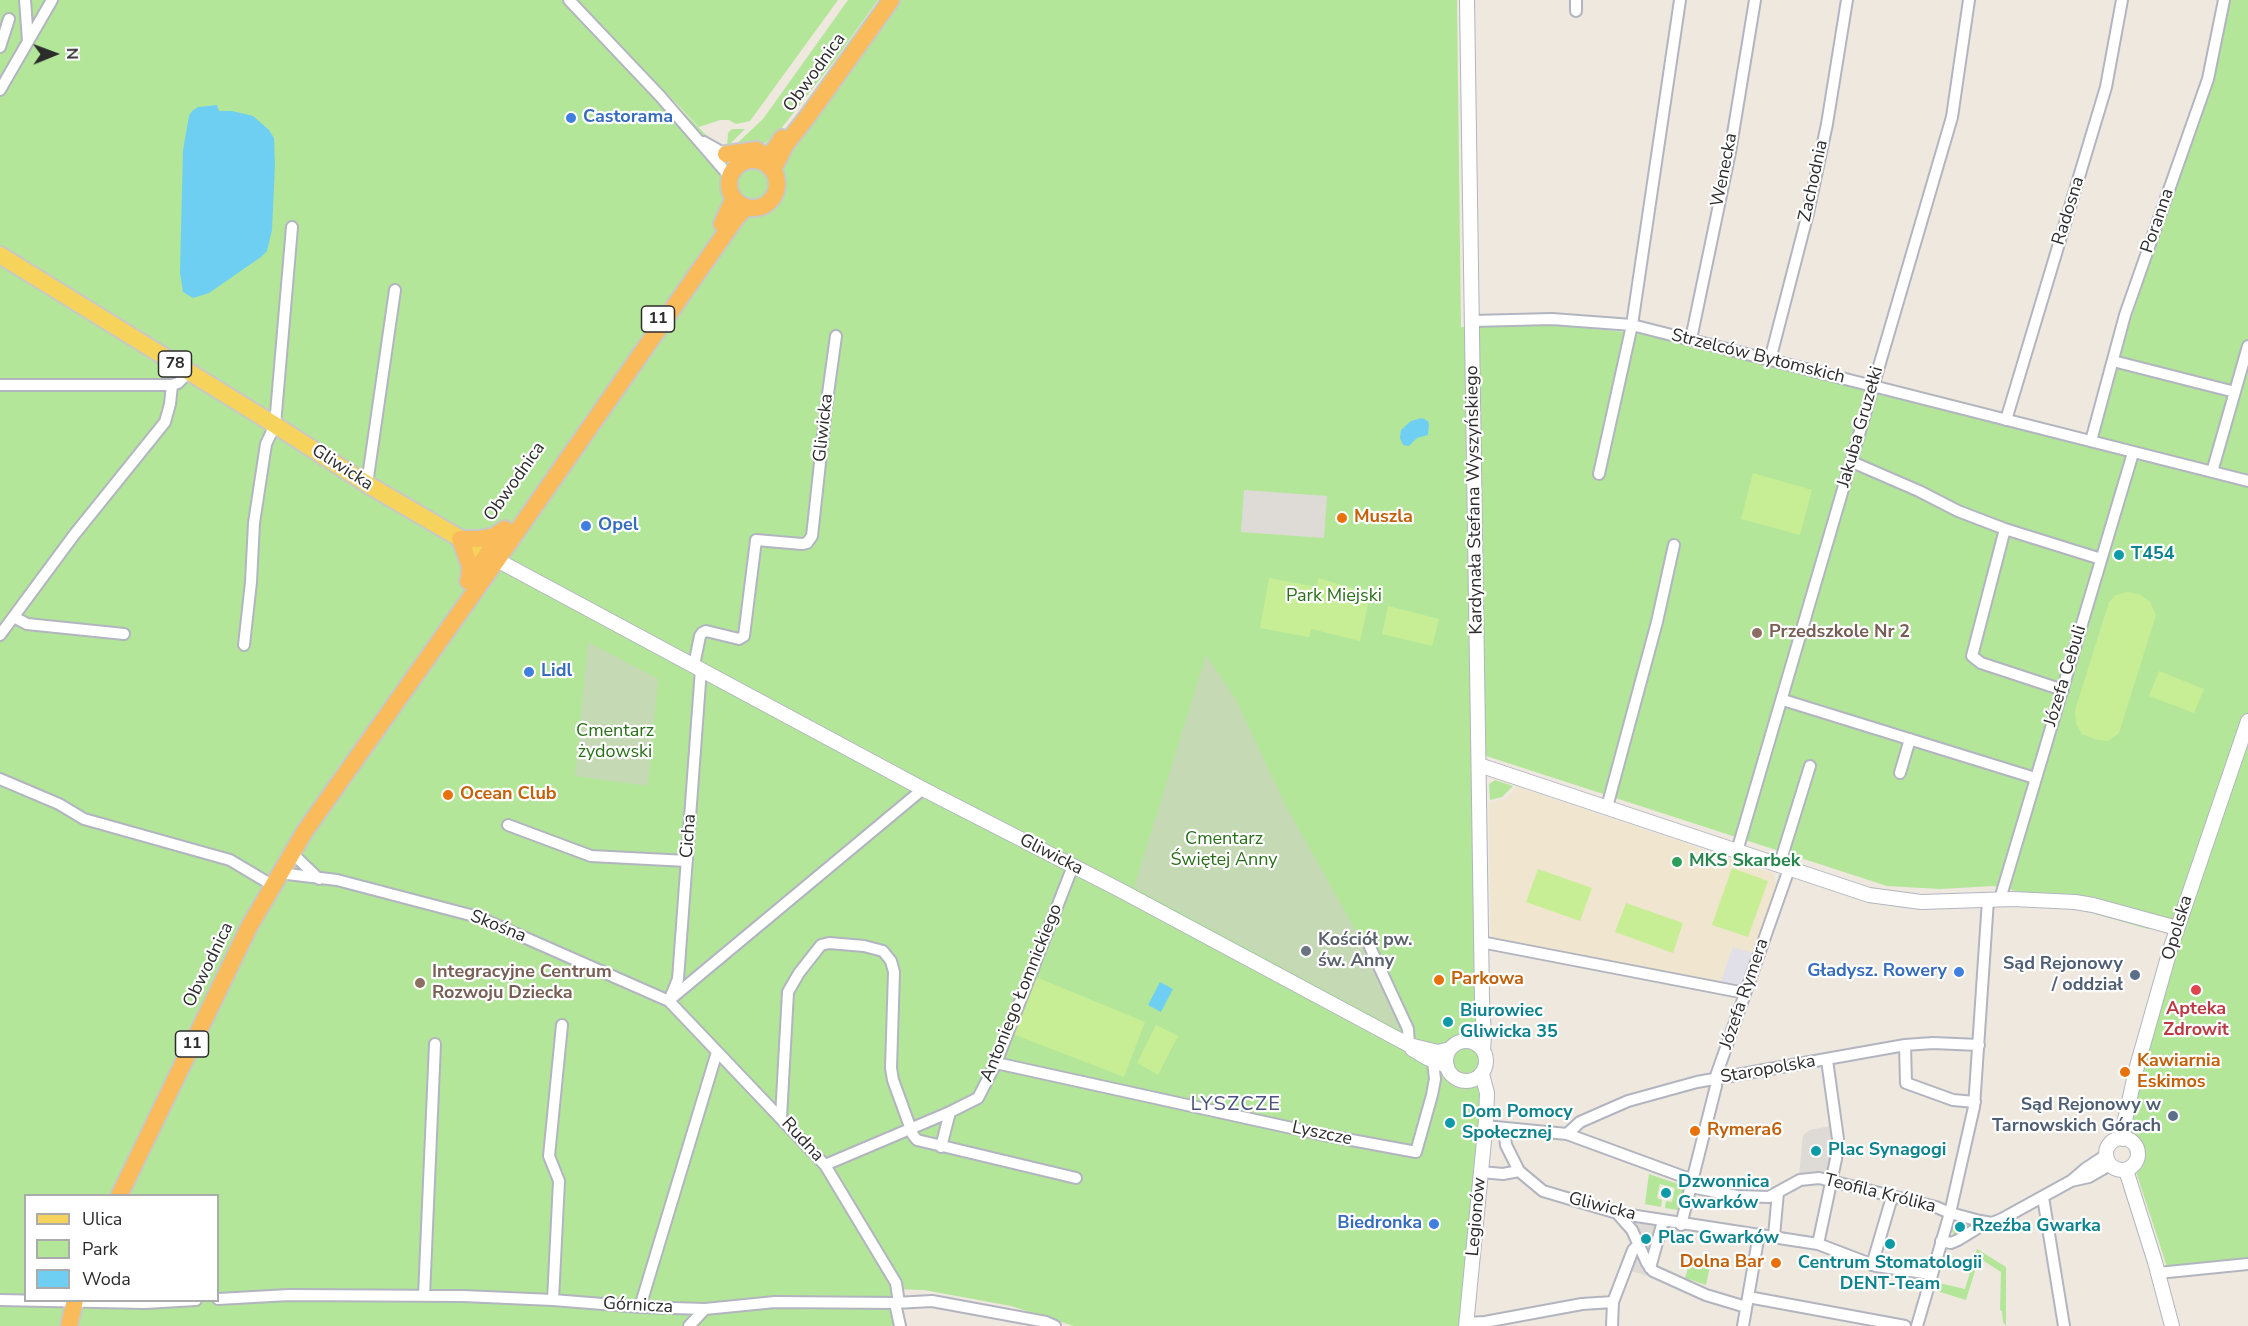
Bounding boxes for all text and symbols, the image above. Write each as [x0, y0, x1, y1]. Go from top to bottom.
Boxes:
north arrow [24, 24, 84, 84]
street label: Obwodnica [779, 29, 851, 117]
text: N [61, 48, 83, 60]
place label: Castorama [583, 107, 673, 129]
marker: Castorama [564, 111, 578, 125]
street label: Wenecka [1707, 131, 1743, 209]
street label: Zachodnia [1795, 138, 1833, 224]
street label: Radosna [2048, 174, 2090, 248]
street label: Poranna [2137, 186, 2179, 256]
road number: 11 [642, 306, 674, 332]
street label: Strzelców Bytomskich [1669, 325, 1847, 389]
road number: 78 [158, 351, 192, 377]
street label: Jakuba Gruzełki [1833, 364, 1889, 490]
street label: Kardynała Stefana Wyszyńskiego [1462, 365, 1488, 635]
street label: Gliwicka [810, 393, 838, 463]
street label: Obwodnica [480, 438, 550, 526]
street label: Gliwicka [307, 440, 377, 496]
place label: Muszla [1354, 507, 1413, 529]
marker: Muszla [1335, 511, 1349, 525]
place label: Opel [598, 515, 638, 537]
marker: Opel [579, 519, 593, 533]
place label: T454 [2131, 544, 2175, 566]
marker: T454 [2112, 548, 2126, 562]
park label: Park Miejski [1286, 586, 1382, 608]
place label: Przedszkole Nr 2 [1769, 622, 1910, 644]
street label: Józefa Cebuli [2040, 623, 2092, 729]
marker: Przedszkole Nr 2 [1750, 626, 1764, 640]
place label: Lidl [541, 661, 572, 683]
marker: Lidl [522, 665, 536, 679]
park label: Cmentarz żydowski [576, 721, 654, 764]
place label: Ocean Club [460, 784, 557, 806]
marker: Ocean Club [441, 788, 455, 802]
street label: Cicha [677, 813, 701, 859]
park label: Cmentarz Świętej Anny [1170, 829, 1278, 872]
street label: Gliwicka [1016, 830, 1086, 880]
place label: MKS Skarbek [1689, 851, 1800, 873]
marker: MKS Skarbek [1670, 855, 1684, 869]
street label: Opolska [2158, 893, 2198, 963]
street label: Antoniego Łomnickiego [976, 901, 1068, 1085]
street label: Skośna [467, 906, 529, 948]
street label: Obwodnica [179, 919, 239, 1011]
place label: Kościół pw. św. Anny [1318, 930, 1412, 972]
street label: Józefa Rymera [1716, 936, 1774, 1052]
marker: Kościół pw. św. Anny [1299, 944, 1313, 958]
place label: Sąd Rejonowy / oddział [2003, 954, 2123, 996]
place label: Gładysz. Rowery [1807, 961, 1947, 983]
place label: Integracyjne Centrum Rozwoju Dziecka [432, 962, 612, 1004]
marker: Gładysz. Rowery [1952, 965, 1966, 979]
marker: Sąd Rejonowy / oddział [2128, 968, 2142, 982]
place label: Parkowa [1451, 969, 1524, 991]
marker: Parkowa [1432, 973, 1446, 987]
marker: Integracyjne Centrum Rozwoju Dziecka [413, 976, 427, 990]
marker: Apteka Zdrowit [2189, 983, 2203, 997]
place label: Apteka Zdrowit [2163, 999, 2229, 1042]
place label: Biurowiec Gliwicka 35 [1460, 1001, 1558, 1044]
marker: Biurowiec Gliwicka 35 [1441, 1015, 1455, 1029]
road number: 11 [176, 1031, 208, 1057]
street label: Staropolska [1719, 1051, 1817, 1089]
place label: Kawiarnia Eskimos [2137, 1051, 2221, 1094]
marker: Kawiarnia Eskimos [2118, 1065, 2132, 1079]
district label: LYSZCZE [1191, 1093, 1281, 1117]
place label: Sąd Rejonowy w Tarnowskich Górach [1992, 1095, 2161, 1138]
place label: Dom Pomocy Społecznej [1462, 1102, 1573, 1144]
marker: Sąd Rejonowy w Tarnowskich Górach [2166, 1109, 2180, 1123]
street label: Rudna [776, 1113, 828, 1167]
marker: Dom Pomocy Społecznej [1443, 1116, 1457, 1130]
street label: Lyszcze [1290, 1117, 1354, 1151]
place label: Rymera6 [1707, 1120, 1782, 1142]
marker: Rymera6 [1688, 1124, 1702, 1138]
place label: Plac Synagogi [1828, 1140, 1946, 1162]
marker: Plac Synagogi [1809, 1144, 1823, 1158]
street label: Teofila Królika [1822, 1170, 1938, 1218]
place label: Dzwonnica Gwarków [1678, 1172, 1770, 1214]
street label: Legionów [1463, 1177, 1491, 1257]
marker: Dzwonnica Gwarków [1659, 1186, 1673, 1200]
street label: Gliwicka [1566, 1188, 1638, 1226]
legend [24, 1194, 219, 1302]
text: Ulica [82, 1207, 122, 1231]
place label: Biedronka [1337, 1213, 1422, 1235]
place label: Rzeźba Gwarka [1972, 1216, 2101, 1238]
marker: Biedronka [1427, 1217, 1441, 1231]
marker: Rzeźba Gwarka [1953, 1220, 1967, 1234]
place label: Plac Gwarków [1658, 1228, 1779, 1250]
marker: Plac Gwarków [1639, 1232, 1653, 1246]
text: Park [82, 1237, 118, 1261]
marker: Centrum Stomatologii DENT-Team [1883, 1237, 1897, 1251]
place label: Dolna Bar [1680, 1252, 1764, 1274]
place label: Centrum Stomatologii DENT-Team [1798, 1253, 1982, 1296]
marker: Dolna Bar [1769, 1256, 1783, 1270]
text: Woda [82, 1267, 131, 1291]
street label: Górnicza [602, 1293, 674, 1319]

